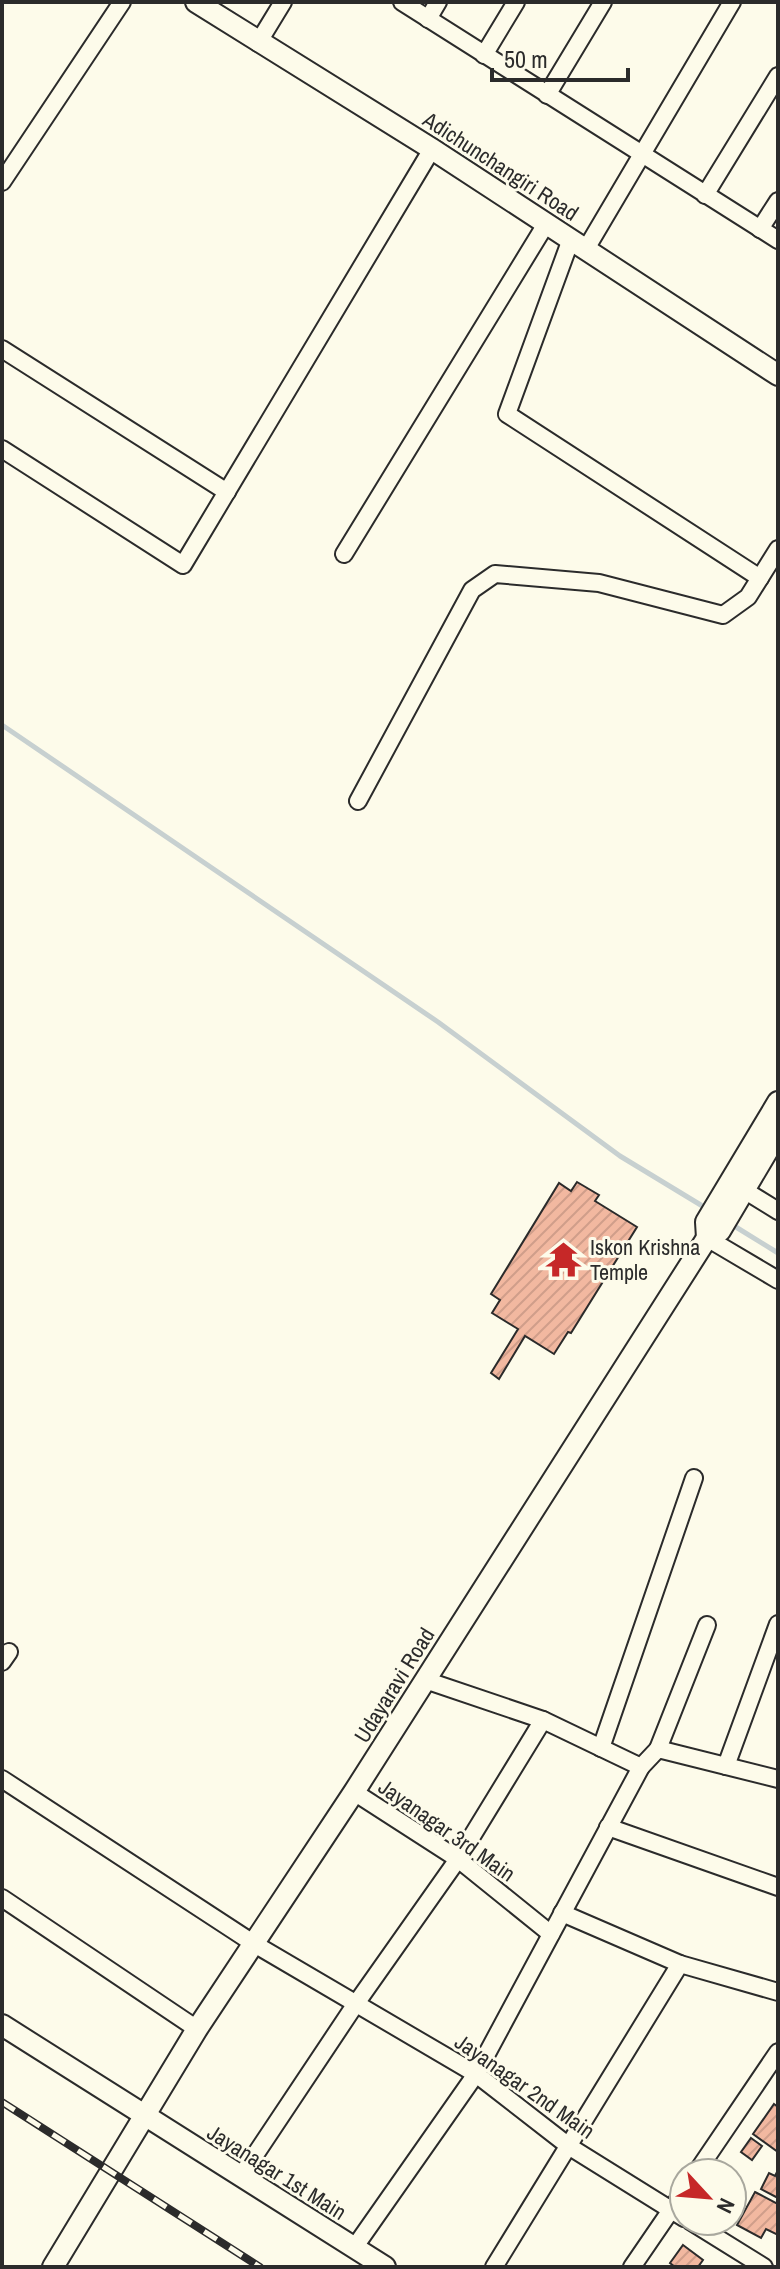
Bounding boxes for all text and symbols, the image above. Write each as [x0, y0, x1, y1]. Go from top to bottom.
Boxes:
scale bar [492, 32, 628, 82]
text: 50 m [504, 43, 548, 75]
street label: Adichunchangiri Road [417, 104, 584, 227]
place label: Iskon Krishna Temple [590, 1232, 700, 1287]
temple icon: Iskon Krishna Temple [545, 1241, 583, 1279]
street label: Udayaravi Road [347, 1622, 441, 1748]
street label: Jayanagar 3rd Main [373, 1772, 521, 1888]
street label: Jayanagar 2nd Main [449, 2027, 601, 2145]
street label: Jayanagar 1st Main [202, 2117, 352, 2227]
north arrow [668, 2157, 748, 2237]
text: N [710, 2193, 742, 2218]

